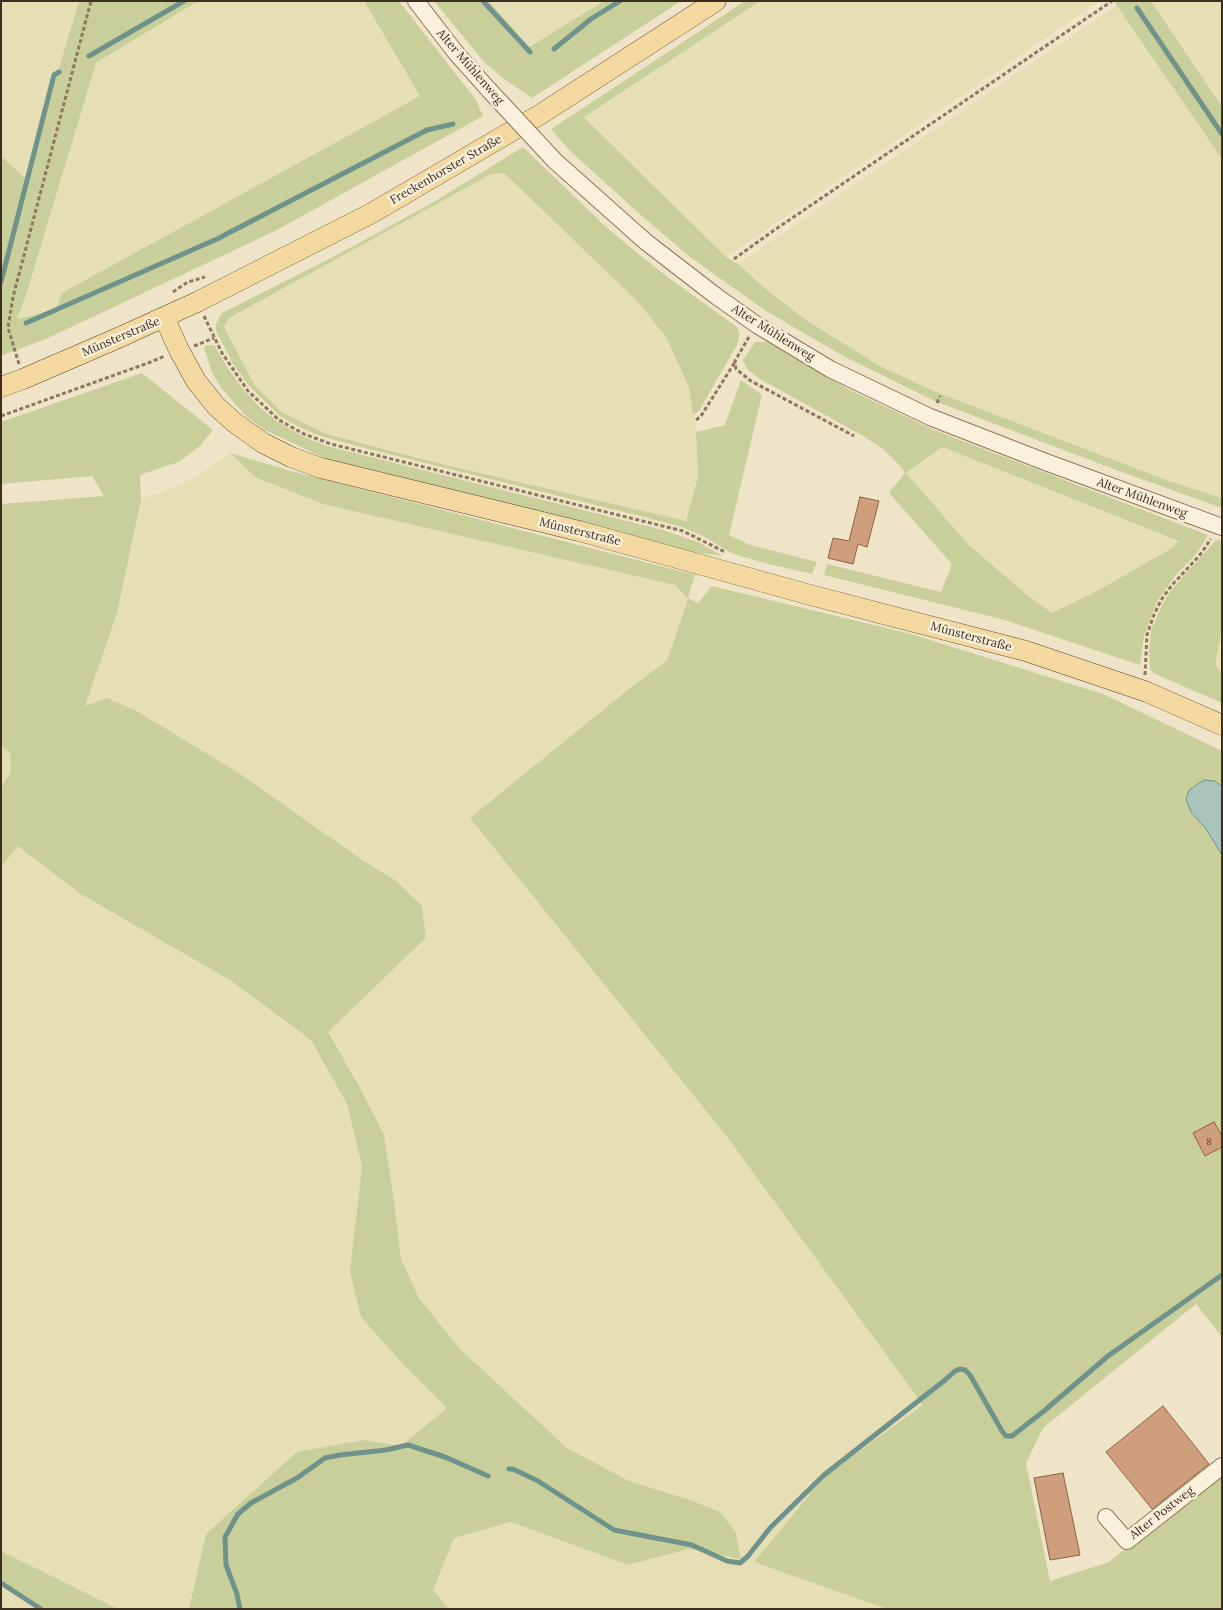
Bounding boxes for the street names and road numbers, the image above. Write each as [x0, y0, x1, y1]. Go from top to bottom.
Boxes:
street label: Alter Mühlenweg [433, 26, 507, 108]
street label: Freckenhorster Straße [388, 132, 504, 208]
street label: Alter Mühlenweg [729, 302, 817, 364]
street label: Münsterstraße [80, 314, 162, 360]
street label: Alter Mühlenweg [1095, 475, 1189, 521]
street label: Münsterstraße [538, 515, 622, 549]
street label: Münsterstraße [929, 619, 1013, 655]
street label: Alter Postweg [1127, 1483, 1197, 1543]

